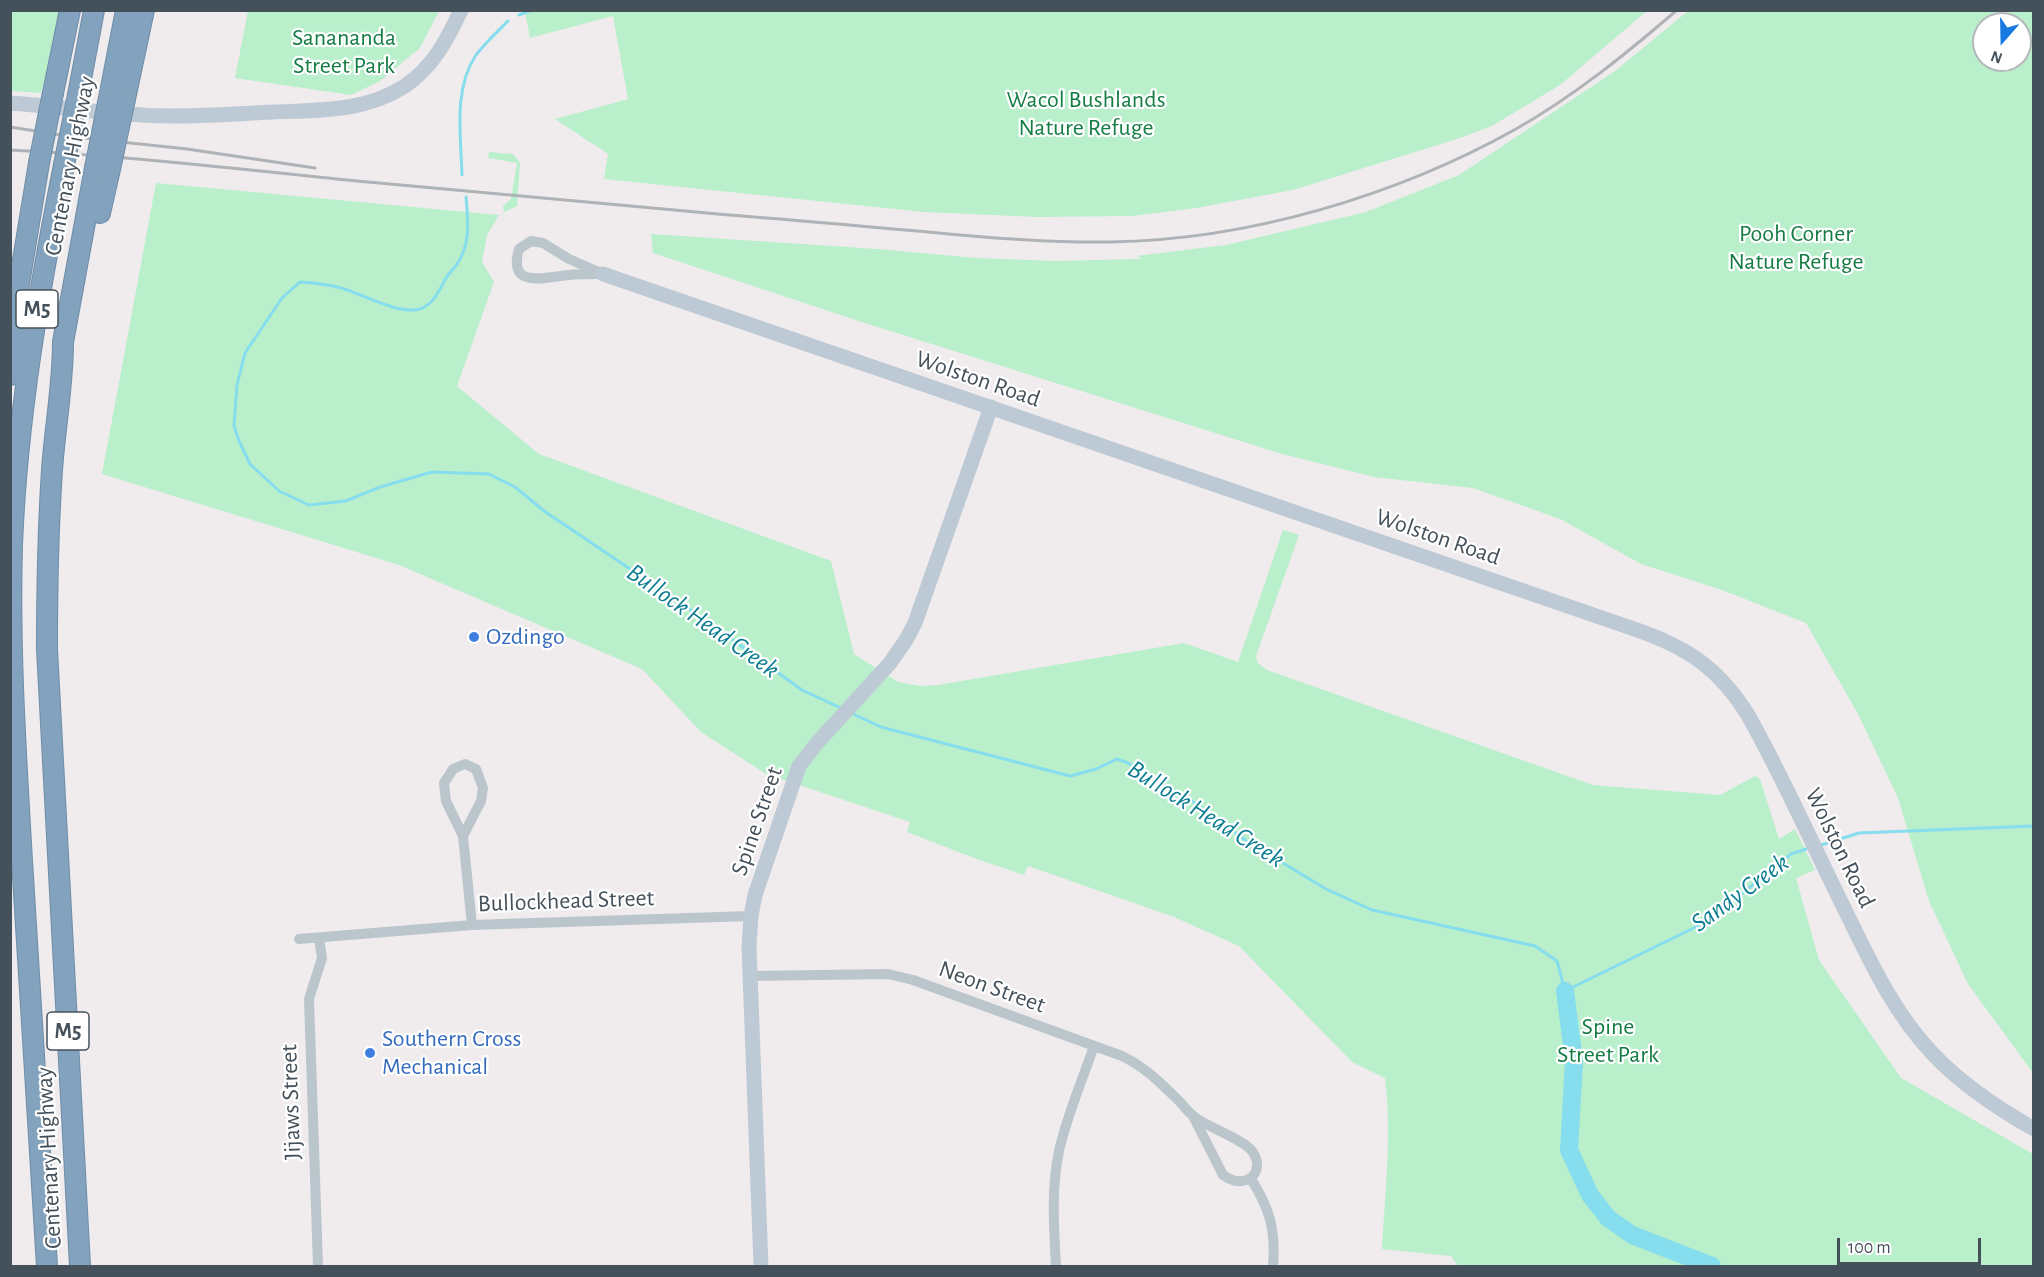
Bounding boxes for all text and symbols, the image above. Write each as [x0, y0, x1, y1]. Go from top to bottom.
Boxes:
north arrow [1972, 12, 2032, 72]
park label: Sanananda Street Park [292, 24, 396, 80]
text: N [1989, 48, 2004, 66]
street label: Centenary Highway [38, 74, 102, 258]
park label: Wacol Bushlands Nature Refuge [1006, 86, 1166, 142]
park label: Pooh Corner Nature Refuge [1728, 220, 1864, 276]
road number: M5 [16, 290, 58, 328]
street label: Wolston Road [912, 344, 1044, 414]
street label: Wolston Road [1372, 502, 1504, 572]
water label: Bullock Head Creek [621, 557, 785, 685]
place label: Ozdingo [486, 623, 565, 651]
marker: Ozdingo [467, 630, 481, 644]
water label: Bullock Head Creek [1122, 753, 1290, 875]
street label: Spine Street [725, 763, 789, 879]
street label: Wolston Road [1799, 783, 1881, 913]
water label: Sandy Creek [1685, 847, 1795, 939]
street label: Bullockhead Street [477, 884, 655, 918]
street label: Neon Street [935, 954, 1049, 1020]
road number: M5 [47, 1012, 89, 1050]
park label: Spine Street Park [1557, 1013, 1659, 1069]
place label: Southern Cross Mechanical [382, 1025, 521, 1081]
street label: Jijaws Street [275, 1044, 307, 1160]
marker: Southern Cross Mechanical [363, 1046, 377, 1060]
street label: Centenary Highway [30, 1066, 68, 1250]
scale bar [1840, 1226, 1984, 1264]
text: 100 m [1848, 1239, 1891, 1257]

